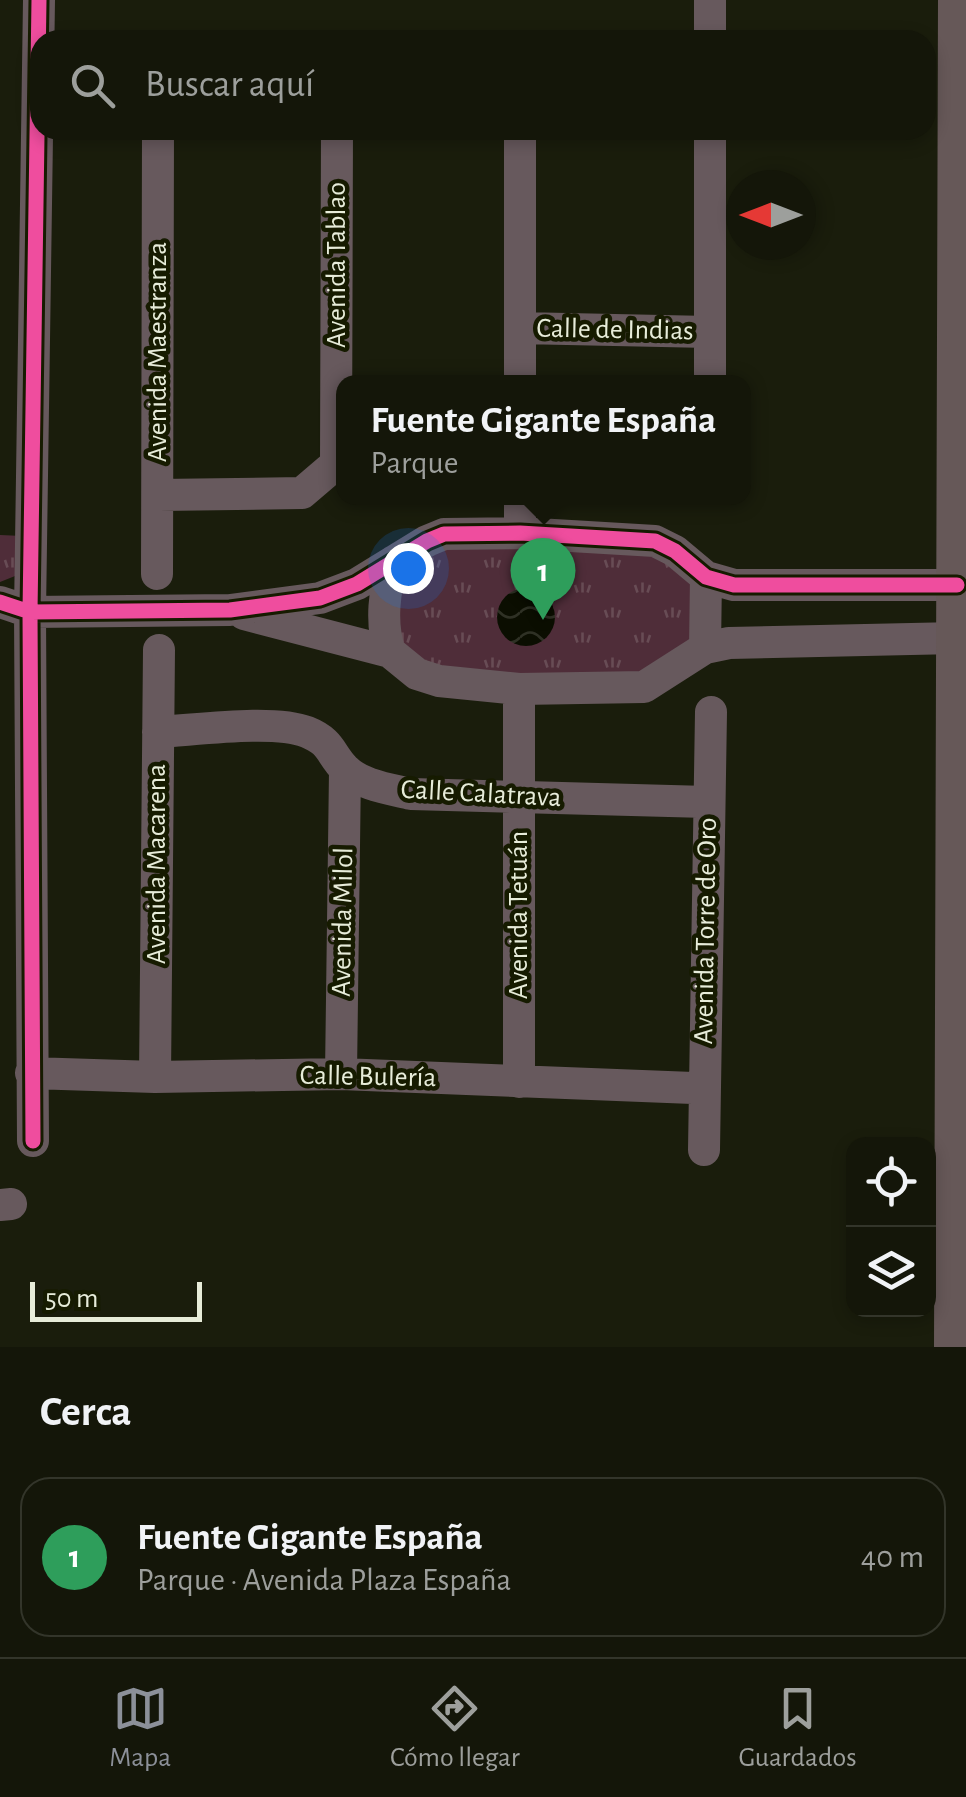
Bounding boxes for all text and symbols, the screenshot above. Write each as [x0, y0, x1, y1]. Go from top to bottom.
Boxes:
search box [30, 30, 936, 140]
icon: search [65, 58, 120, 113]
text: Buscar aquí [145, 66, 314, 104]
north arrow [726, 170, 816, 260]
street label: Avenida Tablao [323, 182, 351, 348]
street label: Avenida Maestranza [144, 242, 172, 462]
street label: Calle de Indias [536, 315, 694, 345]
popup [336, 375, 751, 505]
text: Fuente Gigante España [371, 402, 716, 440]
text: Parque [371, 447, 459, 479]
pin: 1 [510, 538, 576, 620]
your location [383, 543, 434, 594]
street label: Avenida Macarena [143, 764, 171, 964]
street label: Calle Calatrava [400, 776, 562, 812]
street label: Avenida Torre de Oro [690, 817, 722, 1045]
street label: Avenida Tetuán [505, 831, 533, 999]
street label: Avenida Milol [328, 847, 358, 997]
street label: Calle Bulería [299, 1062, 437, 1092]
map controls [846, 1137, 936, 1317]
button: locate [846, 1137, 936, 1227]
button: layers [846, 1227, 936, 1317]
scale bar [30, 1277, 202, 1322]
text: 50 m [45, 1285, 99, 1313]
text: Cerca [40, 1391, 131, 1433]
text: Fuente Gigante España [137, 1519, 483, 1557]
text: 1 [69, 1541, 80, 1573]
text: 40 m [861, 1541, 924, 1573]
text: Parque · Avenida Plaza España [137, 1564, 511, 1596]
tab: Mapa [109, 1681, 171, 1775]
tab: Cómo llegar [390, 1681, 520, 1775]
tab: Guardados [738, 1681, 857, 1775]

